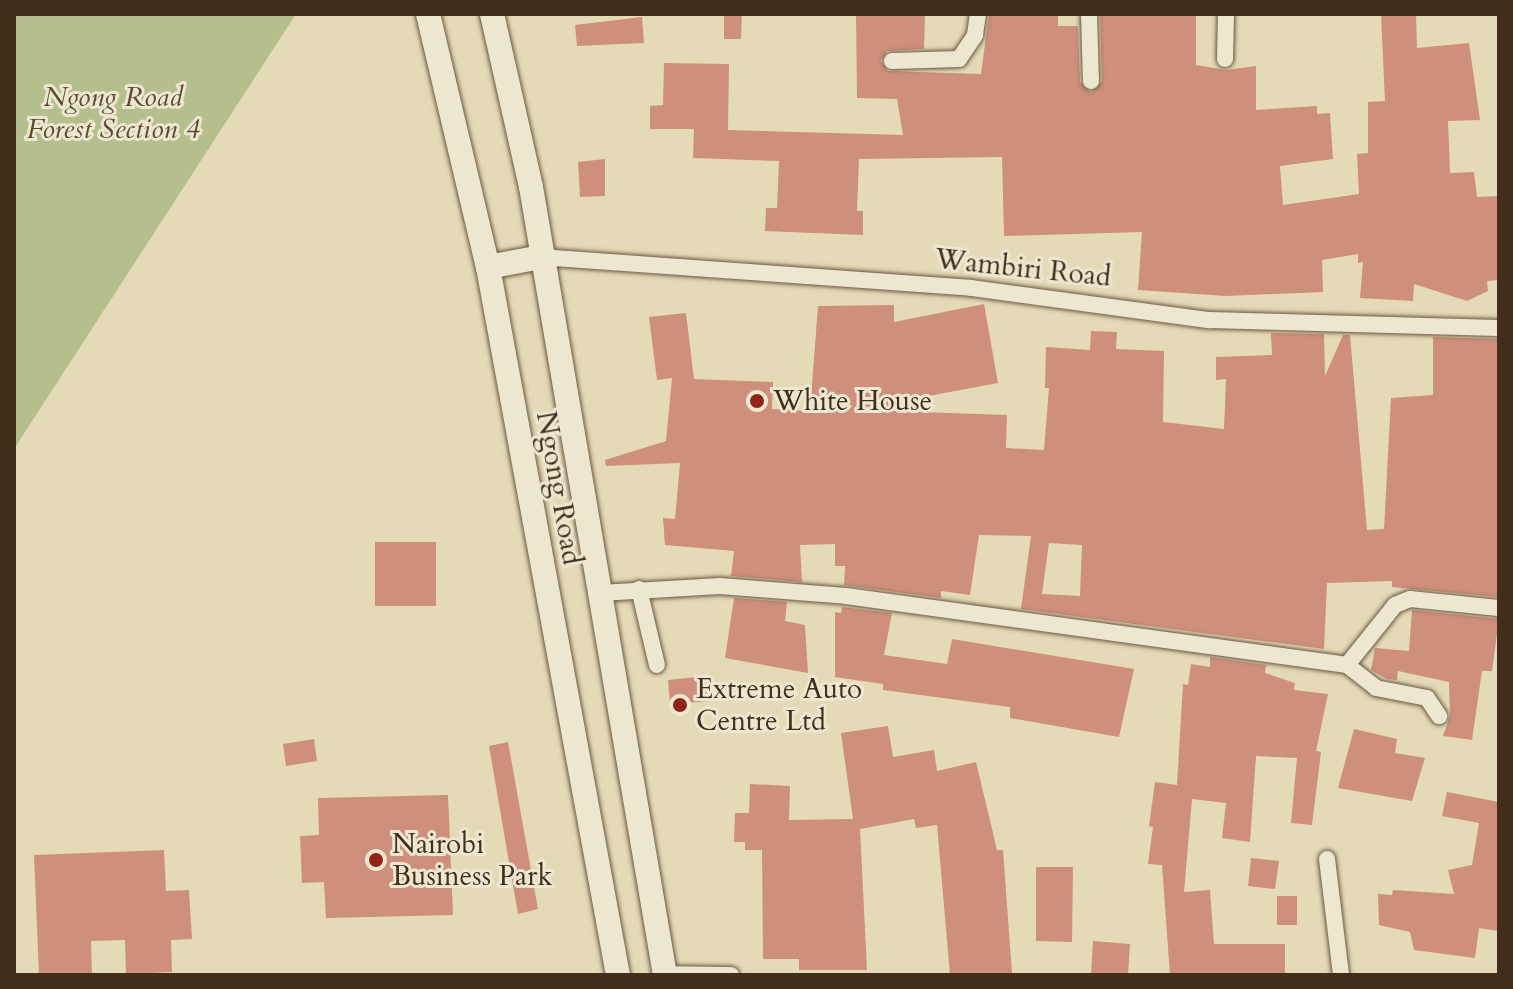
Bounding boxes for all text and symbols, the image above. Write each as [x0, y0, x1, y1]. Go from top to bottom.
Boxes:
park label: Ngong Road Forest Section 4 [27, 80, 199, 146]
street label: Wambiri Road [933, 242, 1113, 294]
place label: White House [773, 384, 932, 418]
marker: White House [748, 392, 766, 410]
street label: Ngong Road [529, 409, 589, 567]
place label: Extreme Auto Centre Ltd [696, 672, 862, 738]
marker: Extreme Auto Centre Ltd [671, 696, 689, 714]
place label: Nairobi Business Park [392, 827, 552, 893]
marker: Nairobi Business Park [367, 851, 385, 869]

